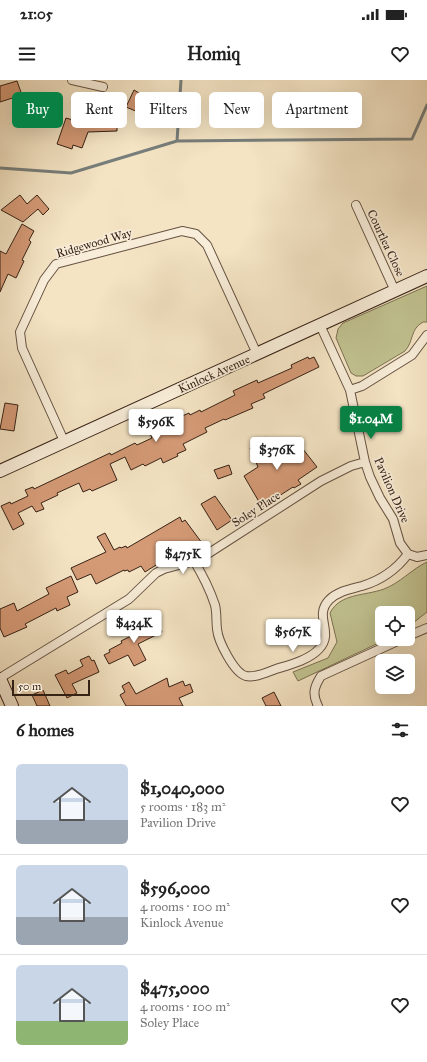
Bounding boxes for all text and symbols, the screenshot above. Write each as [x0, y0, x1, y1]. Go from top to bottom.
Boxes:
text: 21:05 [20, 5, 53, 23]
icon: menu [16, 43, 38, 65]
text: Homiq [187, 43, 240, 65]
icon: heart [389, 43, 411, 65]
chip: Buy [12, 92, 63, 128]
chip: Rent [71, 92, 127, 128]
chip: Filters [135, 92, 201, 128]
chip: New [209, 92, 264, 128]
chip: Apartment [272, 92, 362, 128]
street label: Courtlea Close [364, 207, 408, 279]
street label: Ridgewood Way [54, 225, 134, 261]
street label: Kinlock Avenue [176, 352, 252, 396]
pin: $1.04M [338, 406, 404, 440]
pin: $596K [128, 409, 184, 443]
text: $1.04M [349, 411, 393, 427]
text: $596K [138, 414, 174, 430]
pin: $376K [249, 437, 305, 471]
text: $376K [259, 442, 295, 458]
street label: Pavilion Drive [371, 455, 413, 525]
street label: Soley Place [229, 488, 283, 530]
pin: $475K [155, 541, 211, 575]
text: $475K [165, 546, 201, 562]
map controls [375, 606, 415, 694]
button: locate [375, 606, 415, 646]
pin: $434K [106, 610, 162, 644]
text: $434K [116, 615, 152, 631]
pin: $567K [265, 619, 321, 653]
text: $567K [275, 624, 311, 640]
button: layers [375, 654, 415, 694]
scale bar [12, 678, 90, 697]
text: 50 m [18, 680, 41, 693]
icon: filters [389, 719, 411, 741]
text: 6 homes [16, 720, 74, 741]
text: $1,040,000 [140, 778, 225, 799]
icon: home [48, 780, 96, 828]
icon: heart [389, 793, 411, 815]
text: 5 rooms · 183 m² [140, 799, 226, 815]
text: Pavilion Drive [140, 815, 216, 831]
text: $596,000 [140, 878, 210, 899]
icon: home [48, 881, 96, 929]
icon: heart [389, 894, 411, 916]
text: 4 rooms · 100 m² [140, 899, 230, 915]
text: Kinlock Avenue [140, 915, 223, 931]
text: $475,000 [140, 978, 210, 999]
icon: home [48, 981, 96, 1029]
icon: heart [389, 994, 411, 1016]
text: 4 rooms · 100 m² [140, 999, 230, 1015]
text: Soley Place [140, 1015, 199, 1031]

